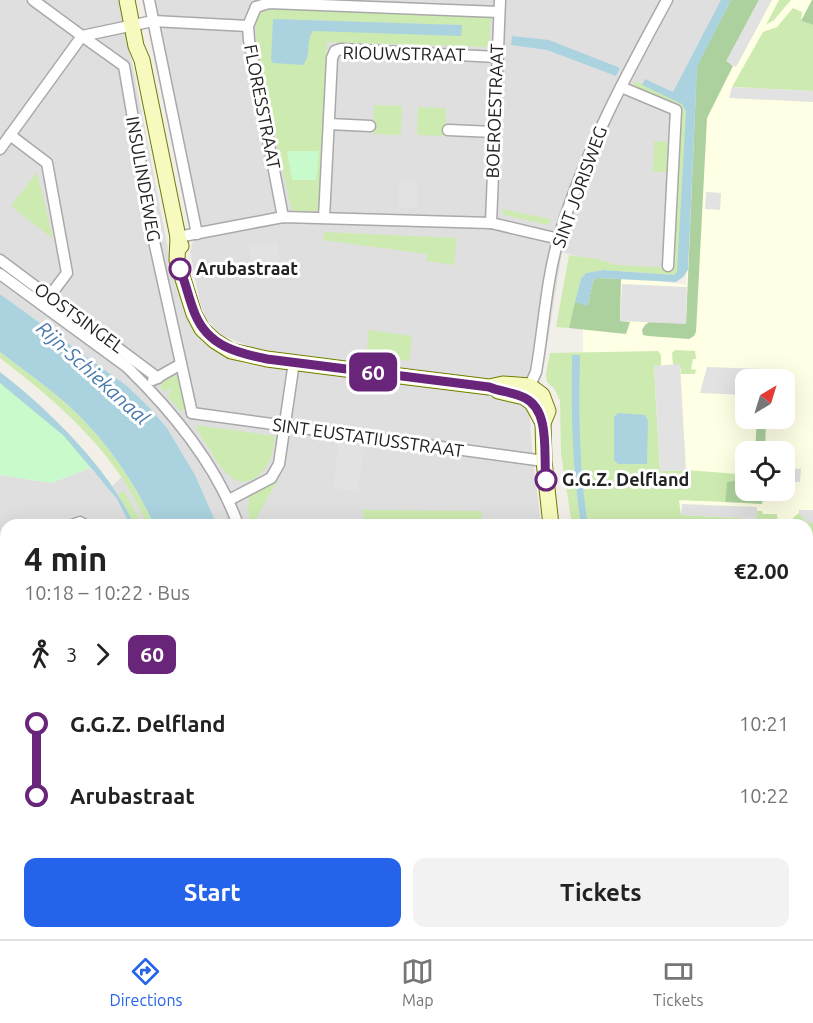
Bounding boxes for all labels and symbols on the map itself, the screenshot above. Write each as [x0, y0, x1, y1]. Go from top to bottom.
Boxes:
street label: RIOUWSTRAAT [342, 42, 466, 64]
street label: FLORESSTRAAT [241, 43, 285, 171]
street label: BOEROESTRAAT [482, 43, 506, 179]
street label: INSULINDEWEG [123, 115, 165, 243]
street label: SINT JORISWEG [548, 123, 610, 250]
marker: Arubastraat [169, 258, 191, 280]
place label: Arubastraat [196, 258, 298, 278]
street label: OOSTSINGEL [31, 278, 128, 356]
water label: Rijn-Schiekanaal [32, 316, 155, 429]
line badge: 60 [346, 352, 400, 392]
north arrow [735, 369, 795, 429]
street label: SINT EUSTATIUSSTRAAT [271, 414, 465, 460]
marker: G.G.Z. Delfland [535, 469, 557, 491]
place label: G.G.Z. Delfland [562, 469, 689, 489]

